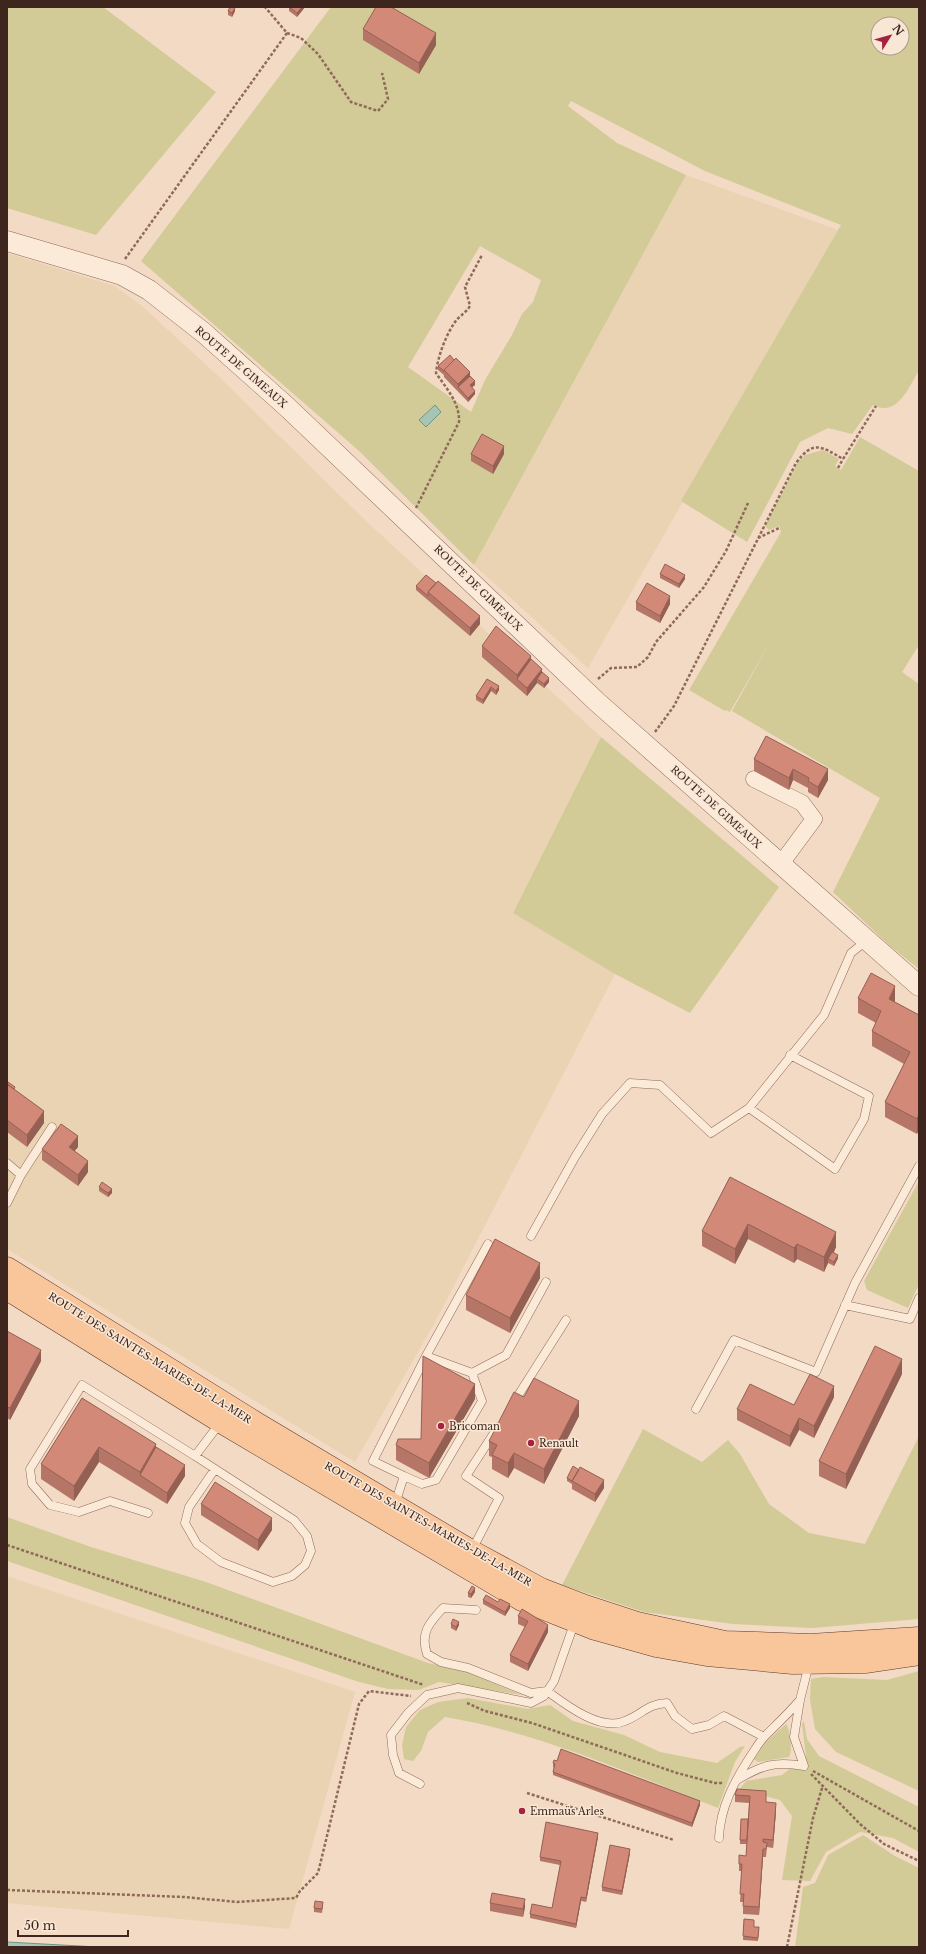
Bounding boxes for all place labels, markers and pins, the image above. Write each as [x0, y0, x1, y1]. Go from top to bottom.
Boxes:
place label: Bricoman [449, 1420, 500, 1433]
marker: Bricoman [436, 1421, 446, 1431]
place label: Renault [539, 1437, 579, 1450]
marker: Renault [526, 1438, 536, 1448]
place label: Emmaüs Arles [530, 1805, 604, 1818]
marker: Emmaüs Arles [517, 1806, 527, 1816]

